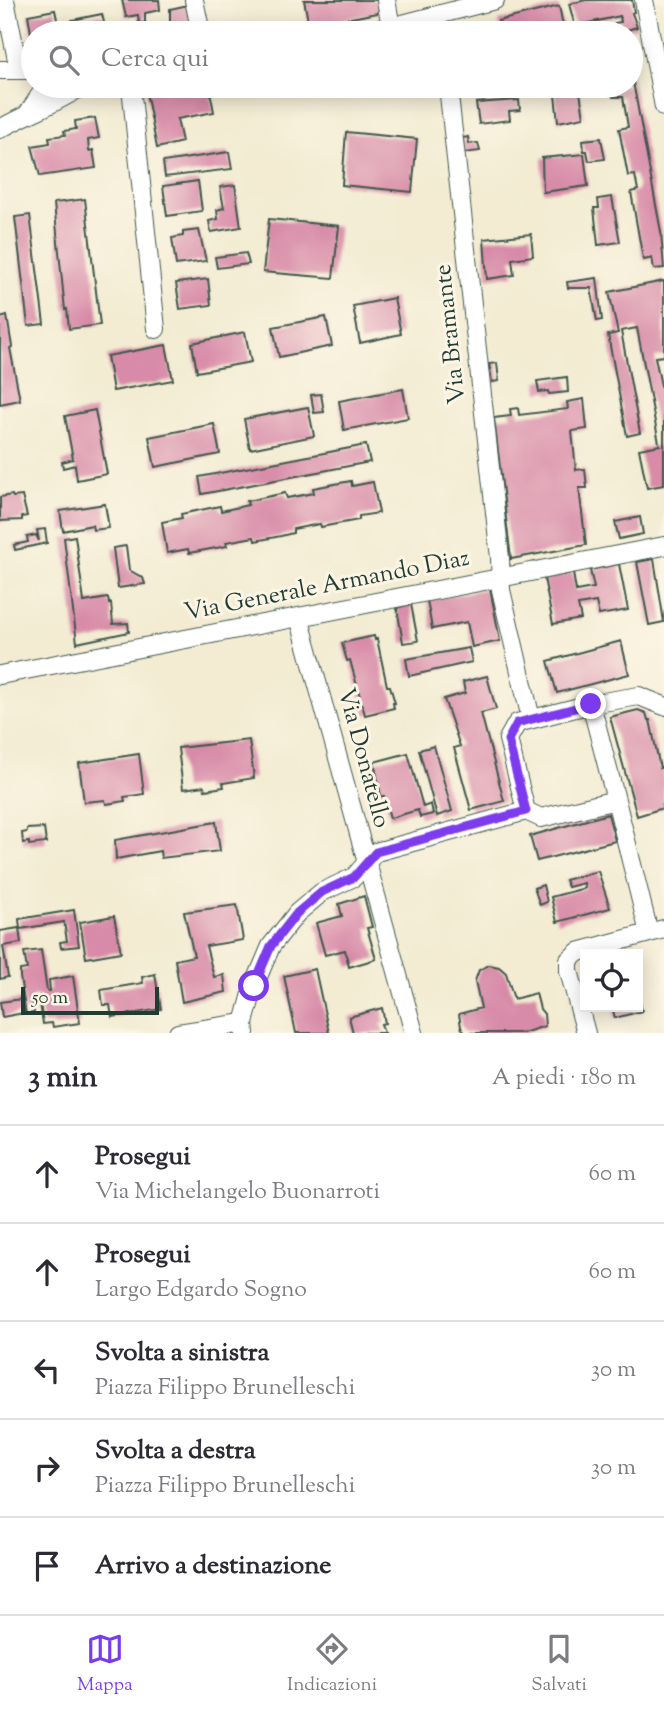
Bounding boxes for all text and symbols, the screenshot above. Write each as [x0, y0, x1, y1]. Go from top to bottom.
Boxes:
search box [21, 21, 643, 98]
icon: search [45, 41, 83, 79]
text: Cerca qui [101, 41, 209, 78]
street label: Via Bramante [427, 262, 475, 406]
street label: Via Generale Armando Diaz [181, 542, 473, 630]
street label: Via Donatello [328, 684, 398, 832]
route end [575, 688, 606, 719]
map controls [580, 949, 643, 1012]
button: locate [580, 949, 643, 1012]
route start [238, 970, 269, 1001]
scale bar [21, 984, 159, 1016]
text: 50 m [32, 985, 68, 1012]
text: 3 min [28, 1057, 98, 1100]
text: A piedi · 180 m [492, 1062, 636, 1095]
text: Prosegui [95, 1139, 191, 1176]
icon: ahead [28, 1155, 66, 1193]
text: 60 m [588, 1158, 636, 1191]
text: Via Michelangelo Buonarroti [95, 1176, 380, 1209]
text: Prosegui [95, 1237, 191, 1274]
icon: ahead [28, 1253, 66, 1291]
text: 60 m [588, 1256, 636, 1289]
text: Largo Edgardo Sogno [95, 1274, 307, 1307]
text: Svolta a sinistra [95, 1335, 270, 1372]
icon: left [28, 1351, 66, 1389]
text: 30 m [591, 1354, 636, 1387]
text: Piazza Filippo Brunelleschi [95, 1372, 355, 1405]
text: Svolta a destra [95, 1433, 256, 1470]
icon: right [28, 1449, 66, 1487]
text: 30 m [591, 1452, 636, 1485]
text: Piazza Filippo Brunelleschi [95, 1470, 355, 1503]
icon: arrive [28, 1547, 66, 1585]
text: Arrivo a destinazione [95, 1548, 331, 1585]
tab: Mappa [77, 1630, 133, 1699]
tab: Indicazioni [287, 1630, 377, 1699]
tab: Salvati [531, 1630, 587, 1699]

